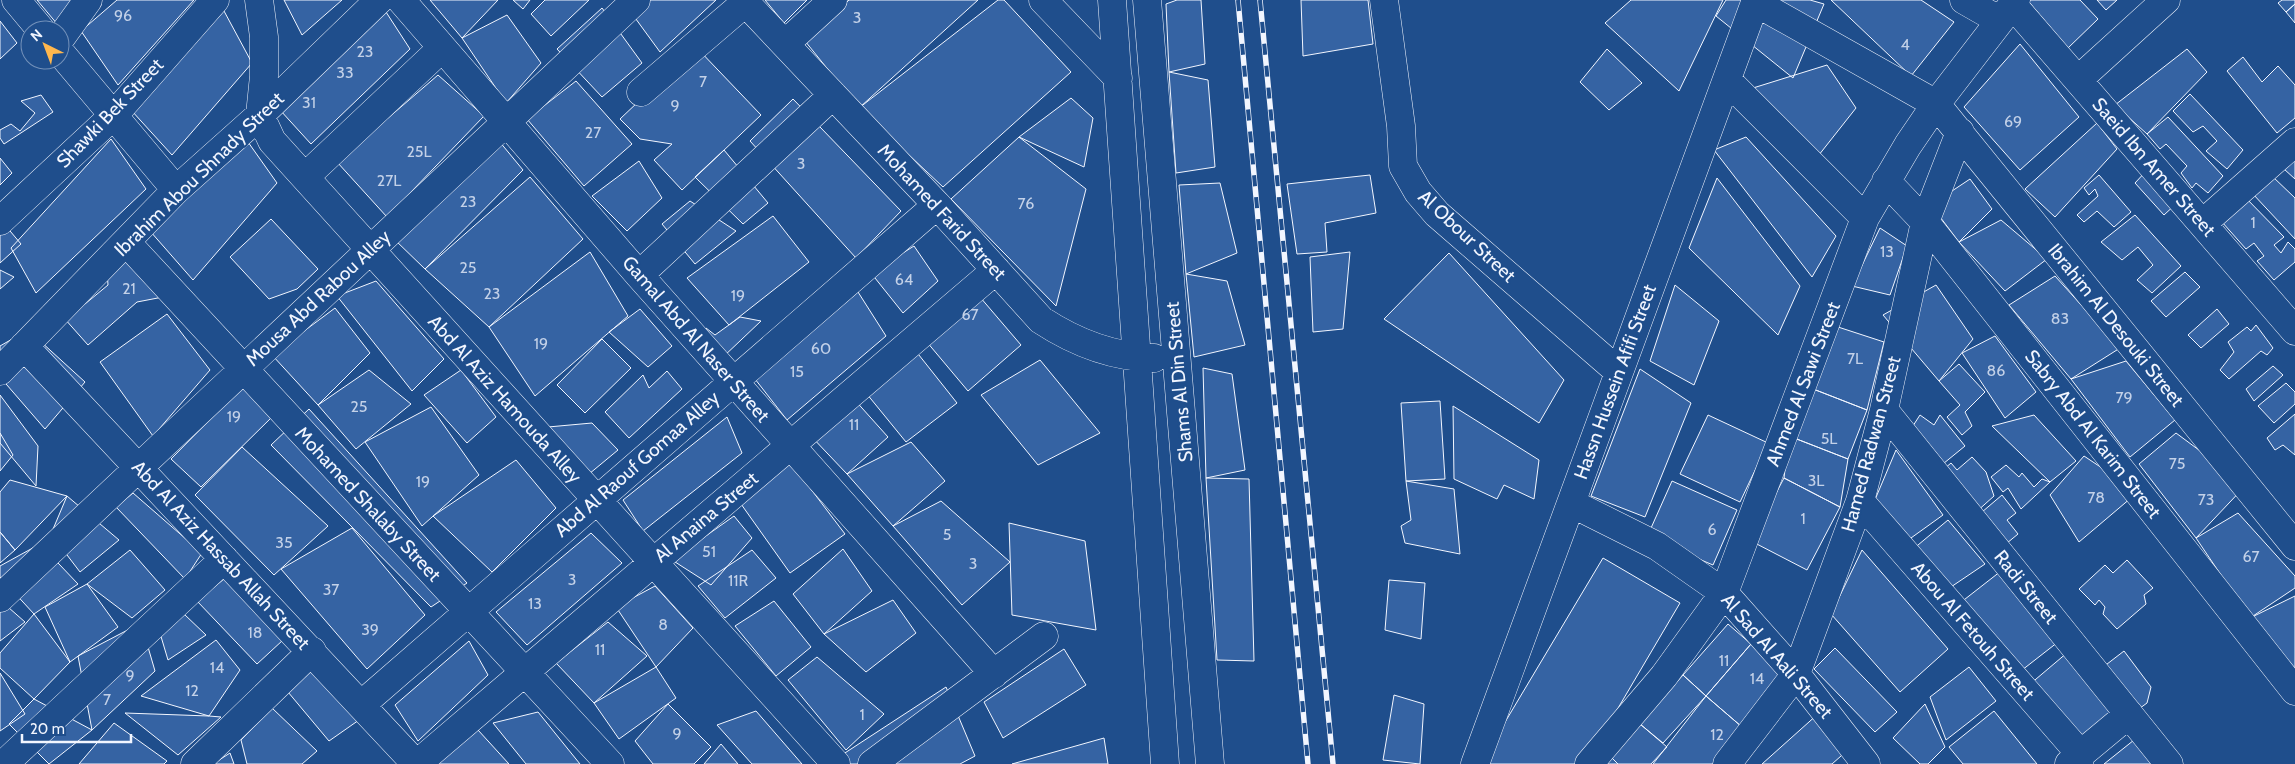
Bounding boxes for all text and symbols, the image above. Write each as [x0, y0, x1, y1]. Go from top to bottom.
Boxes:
house number: 96 [114, 6, 132, 25]
house number: 3 [853, 8, 861, 27]
north arrow [20, 20, 70, 70]
text: N [27, 25, 46, 45]
house number: 4 [1900, 35, 1910, 54]
house number: 23 [356, 42, 374, 61]
street label: Shawki Bek Street [52, 53, 169, 173]
house number: 33 [336, 63, 354, 82]
house number: 7 [699, 72, 707, 91]
street label: Ibrahim Abou Shnady Street [109, 87, 289, 261]
house number: 31 [302, 93, 316, 112]
street label: Saeid Ibn Amer Street [2088, 93, 2221, 241]
house number: 9 [670, 96, 680, 115]
house number: 69 [2004, 112, 2022, 131]
house number: 27 [585, 123, 601, 142]
street label: Mohamed Farid Street [873, 139, 1011, 285]
house number: 25L [406, 142, 432, 161]
house number: 3 [797, 154, 805, 173]
house number: 27L [377, 171, 401, 190]
street label: Al Obour Street [1413, 185, 1521, 287]
house number: 23 [459, 192, 477, 211]
house number: 76 [1018, 194, 1034, 213]
house number: 1 [2250, 213, 2256, 232]
street label: Mousa Abd Rabou Alley [241, 225, 395, 371]
street label: Ibrahim Al Desouki Street [2043, 239, 2189, 412]
house number: 13 [1880, 242, 1894, 261]
street label: Gamal Abd Al Naser Street [618, 251, 775, 427]
house number: 25 [459, 258, 477, 277]
house number: 64 [895, 270, 913, 289]
house number: 21 [122, 279, 136, 298]
street label: Hassn Hussein Afifi Street [1569, 281, 1661, 483]
house number: 23 [483, 284, 501, 303]
house number: 19 [731, 286, 745, 305]
street label: Ahmed Al Sawi Street [1761, 298, 1845, 470]
street label: Shams Al Din Street [1160, 300, 1197, 463]
house number: 67 [961, 305, 979, 324]
house number: 83 [2051, 309, 2069, 328]
street label: Abd Al Aziz Hamouda Alley [423, 310, 587, 488]
house number: 19 [534, 334, 548, 353]
house number: 60 [811, 339, 831, 358]
street label: Sabry Abd Al Karim Street [2020, 345, 2166, 523]
house number: 7L [1847, 349, 1863, 368]
street label: Hamed Radwan Street [1836, 353, 1906, 534]
house number: 86 [1987, 361, 2005, 380]
house number: 15 [790, 362, 804, 381]
street label: Abd Al Raouf Gomaa Alley [550, 386, 724, 542]
house number: 79 [2115, 388, 2133, 407]
house number: 25 [350, 397, 368, 416]
house number: 19 [227, 407, 241, 426]
house number: 11 [849, 415, 859, 434]
street label: Mohamed Shalaby Street [290, 422, 446, 587]
house number: 5L [1821, 429, 1837, 448]
house number: 75 [2169, 454, 2185, 473]
street label: Abd Al Aziz Hassab Allah Street [127, 456, 315, 655]
street label: Al Anaina Street [649, 466, 763, 567]
house number: 3L [1808, 471, 1824, 490]
house number: 19 [416, 472, 430, 491]
house number: 78 [2087, 488, 2105, 507]
house number: 73 [2198, 490, 2214, 509]
house number: 1 [1800, 509, 1806, 528]
house number: 6 [1707, 520, 1717, 539]
house number: 5 [943, 525, 951, 544]
house number: 35 [275, 533, 293, 552]
house number: 51 [702, 542, 716, 561]
street label: Radi Street [1989, 546, 2063, 629]
house number: 67 [2242, 547, 2260, 566]
house number: 3 [969, 554, 977, 573]
street label: Abou Al Fetouh Street [1907, 557, 2040, 705]
house number: 3 [568, 570, 576, 589]
house number: 11R [728, 571, 748, 590]
house number: 37 [323, 580, 339, 599]
street label: Al Sad Al Aali Street [1716, 589, 1838, 724]
house number: 13 [528, 594, 542, 613]
house number: 8 [658, 615, 668, 634]
house number: 39 [361, 620, 379, 639]
house number: 18 [248, 623, 262, 642]
house number: 11 [595, 640, 605, 659]
house number: 11 [1719, 651, 1729, 670]
house number: 14 [210, 658, 224, 677]
house number: 9 [125, 666, 135, 685]
house number: 14 [1750, 669, 1764, 688]
house number: 12 [185, 681, 199, 700]
house number: 7 [103, 690, 111, 709]
house number: 1 [859, 705, 865, 724]
scale bar [22, 712, 131, 744]
text: 20 m [30, 720, 65, 738]
house number: 9 [672, 724, 682, 743]
house number: 12 [1710, 725, 1724, 744]

